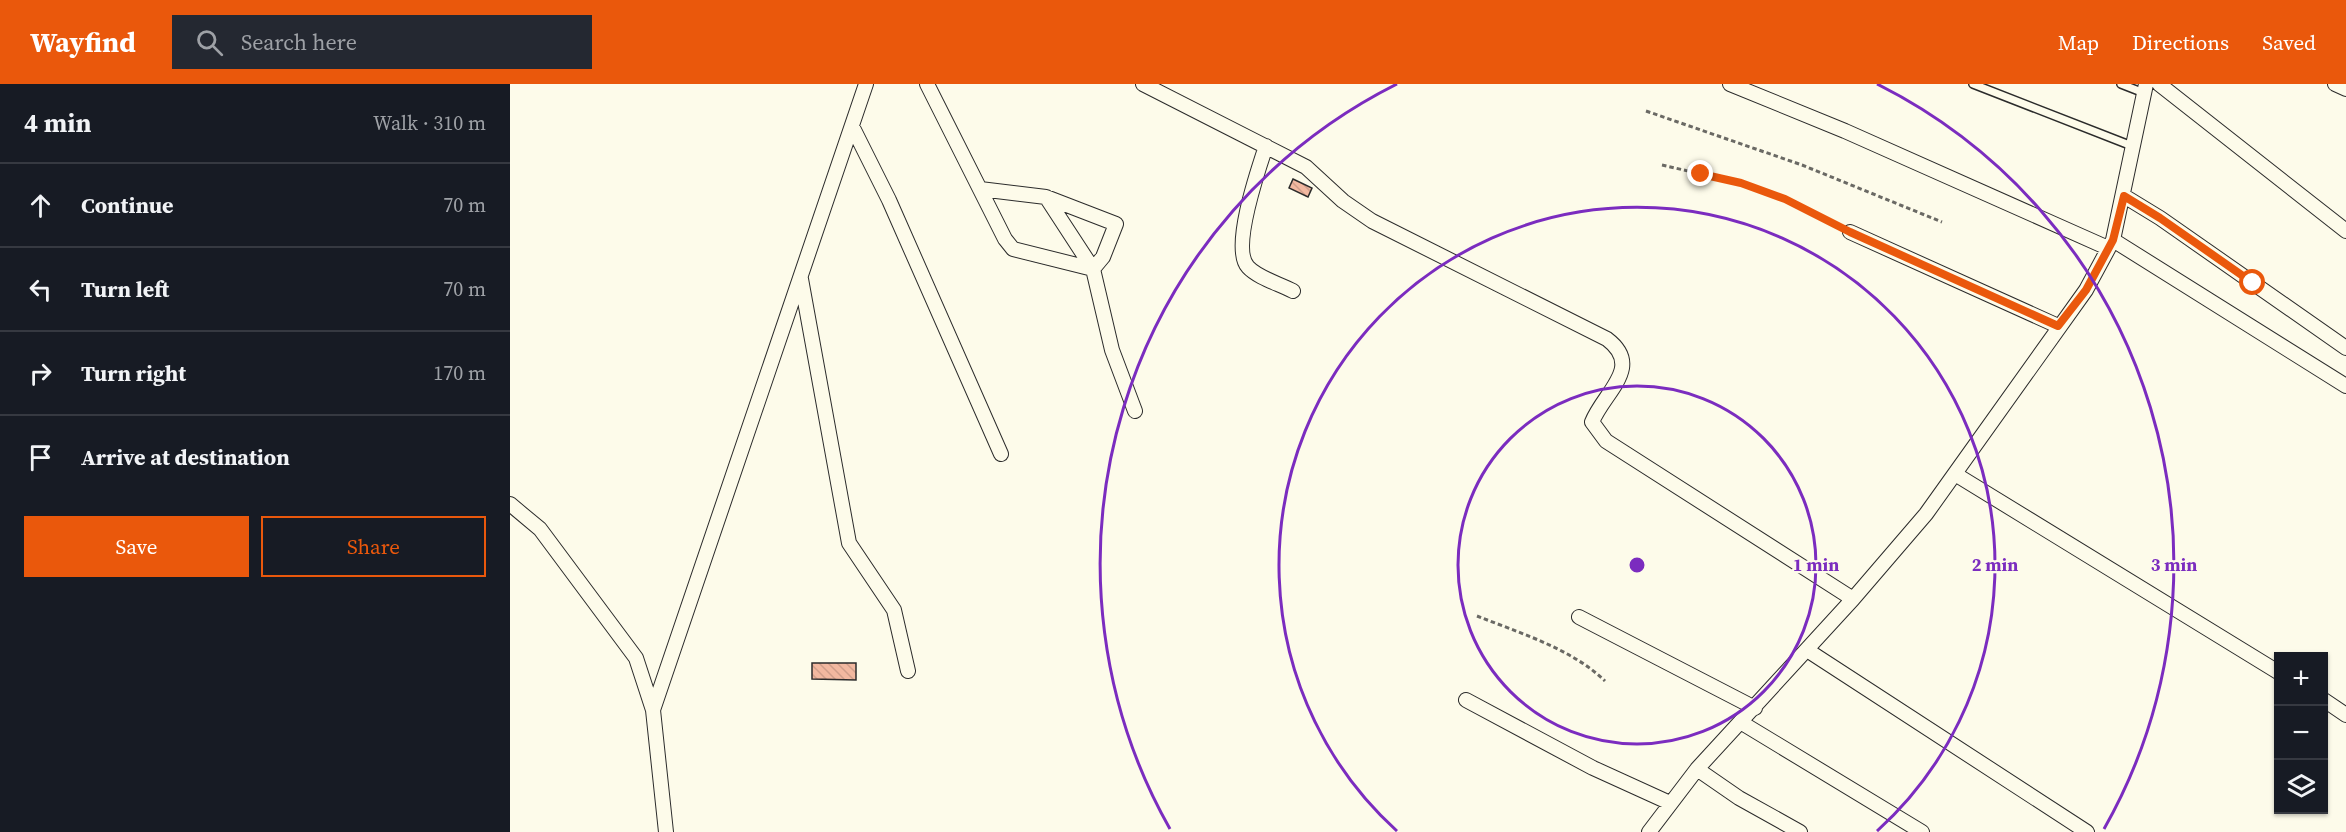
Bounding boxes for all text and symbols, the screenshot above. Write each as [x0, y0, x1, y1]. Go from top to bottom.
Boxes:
search box [172, 15, 592, 69]
text: Wayfind [30, 23, 136, 61]
icon: search [193, 26, 226, 59]
text: Search here [241, 27, 357, 57]
text: Map [2058, 28, 2099, 57]
text: Directions [2132, 28, 2229, 57]
text: Saved [2262, 28, 2316, 57]
text: 4 min [24, 105, 91, 141]
text: Walk · 310 m [373, 109, 486, 137]
route end [1687, 160, 1713, 186]
icon: ahead [24, 189, 57, 222]
text: Continue [81, 190, 174, 220]
text: 70 m [443, 191, 486, 219]
route start [2239, 269, 2265, 295]
icon: left [24, 273, 57, 306]
text: Turn left [81, 274, 169, 304]
text: 70 m [443, 275, 486, 303]
icon: right [24, 357, 57, 390]
text: Turn right [81, 358, 186, 388]
text: 170 m [433, 359, 486, 387]
icon: arrive [24, 441, 57, 474]
text: Arrive at destination [81, 442, 290, 472]
button: Save [24, 516, 249, 577]
button: Share [261, 516, 486, 577]
text: 1 min [1793, 552, 1839, 577]
text: 2 min [1972, 552, 2018, 577]
text: 3 min [2151, 552, 2197, 577]
centre of rings [1627, 555, 1647, 575]
map controls [2274, 652, 2328, 814]
button: + [2274, 652, 2328, 706]
button: − [2274, 706, 2328, 760]
button: layers [2274, 760, 2328, 814]

